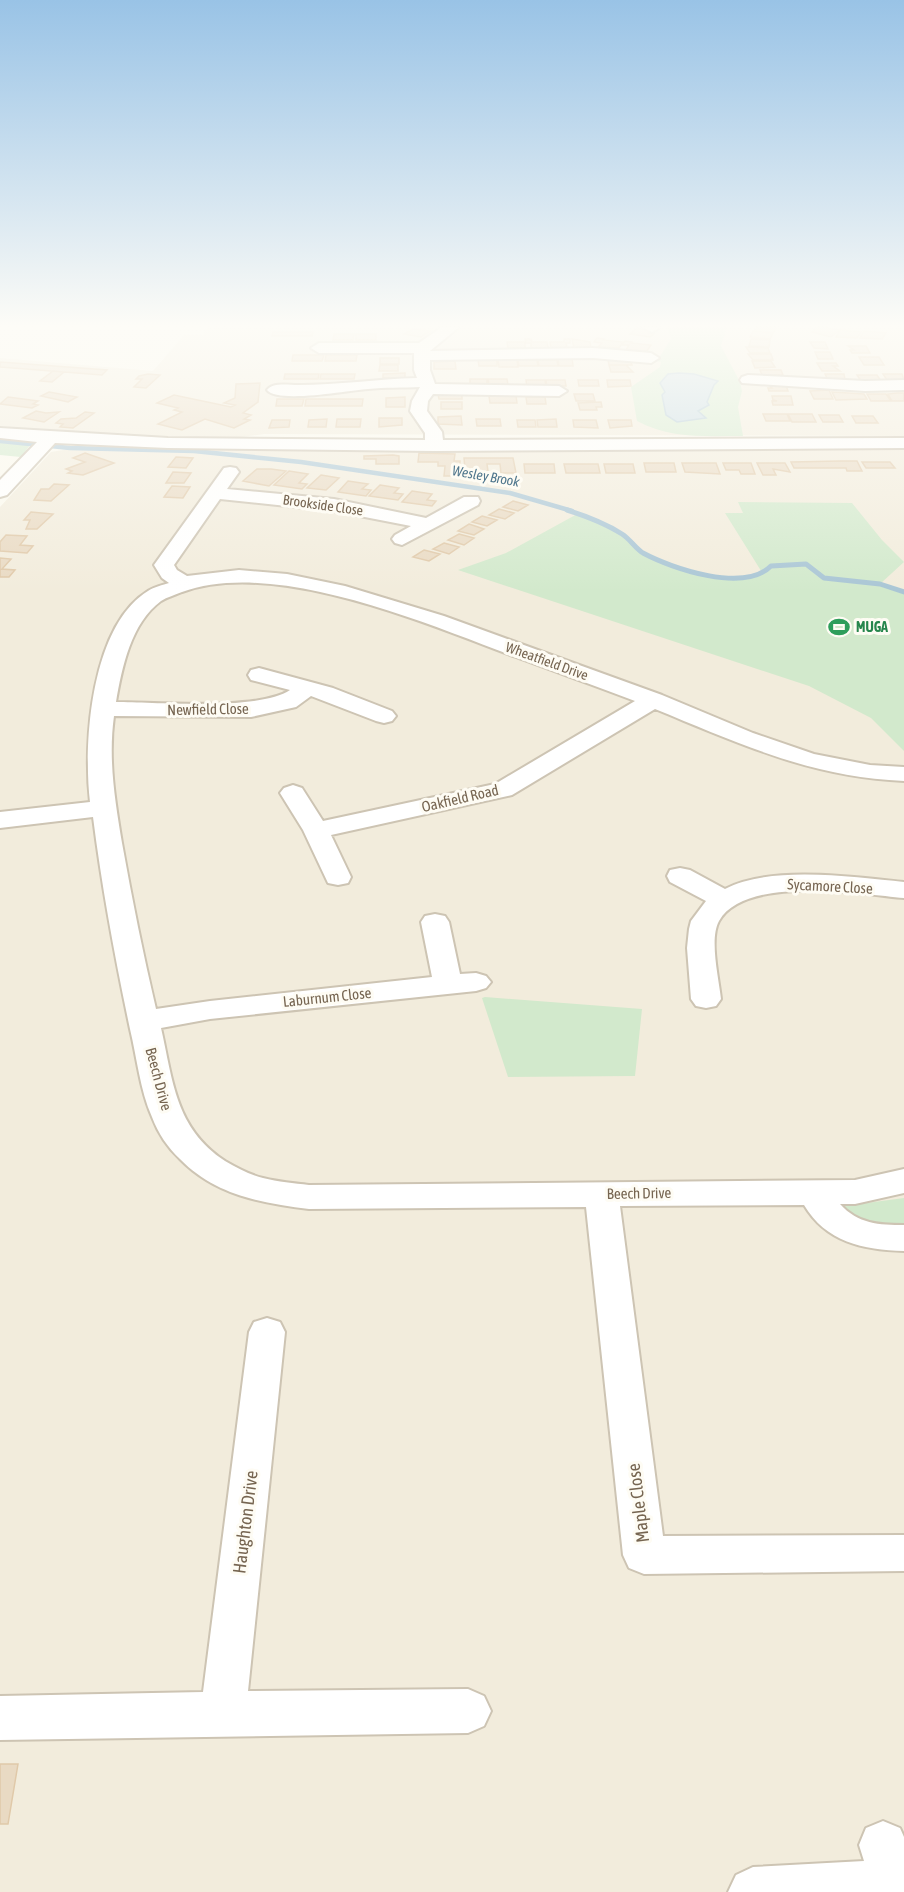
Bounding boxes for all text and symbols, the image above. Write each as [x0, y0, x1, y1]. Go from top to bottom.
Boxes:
water label: Wesley Brook [451, 462, 522, 490]
street label: Brookside Close [282, 491, 364, 519]
sports icon: MUGA [827, 615, 851, 639]
place label: MUGA [856, 619, 888, 635]
street label: Wheatfield Drive [504, 639, 590, 683]
street label: Newfield Close [167, 700, 249, 718]
street label: Oakfield Road [420, 781, 500, 815]
street label: Sycamore Close [787, 875, 873, 897]
street label: Laburnum Close [282, 984, 372, 1010]
street label: Beech Drive [142, 1046, 176, 1113]
street label: Beech Drive [607, 1184, 672, 1202]
street label: Maple Close [623, 1462, 653, 1544]
street label: Haughton Drive [228, 1469, 262, 1575]

